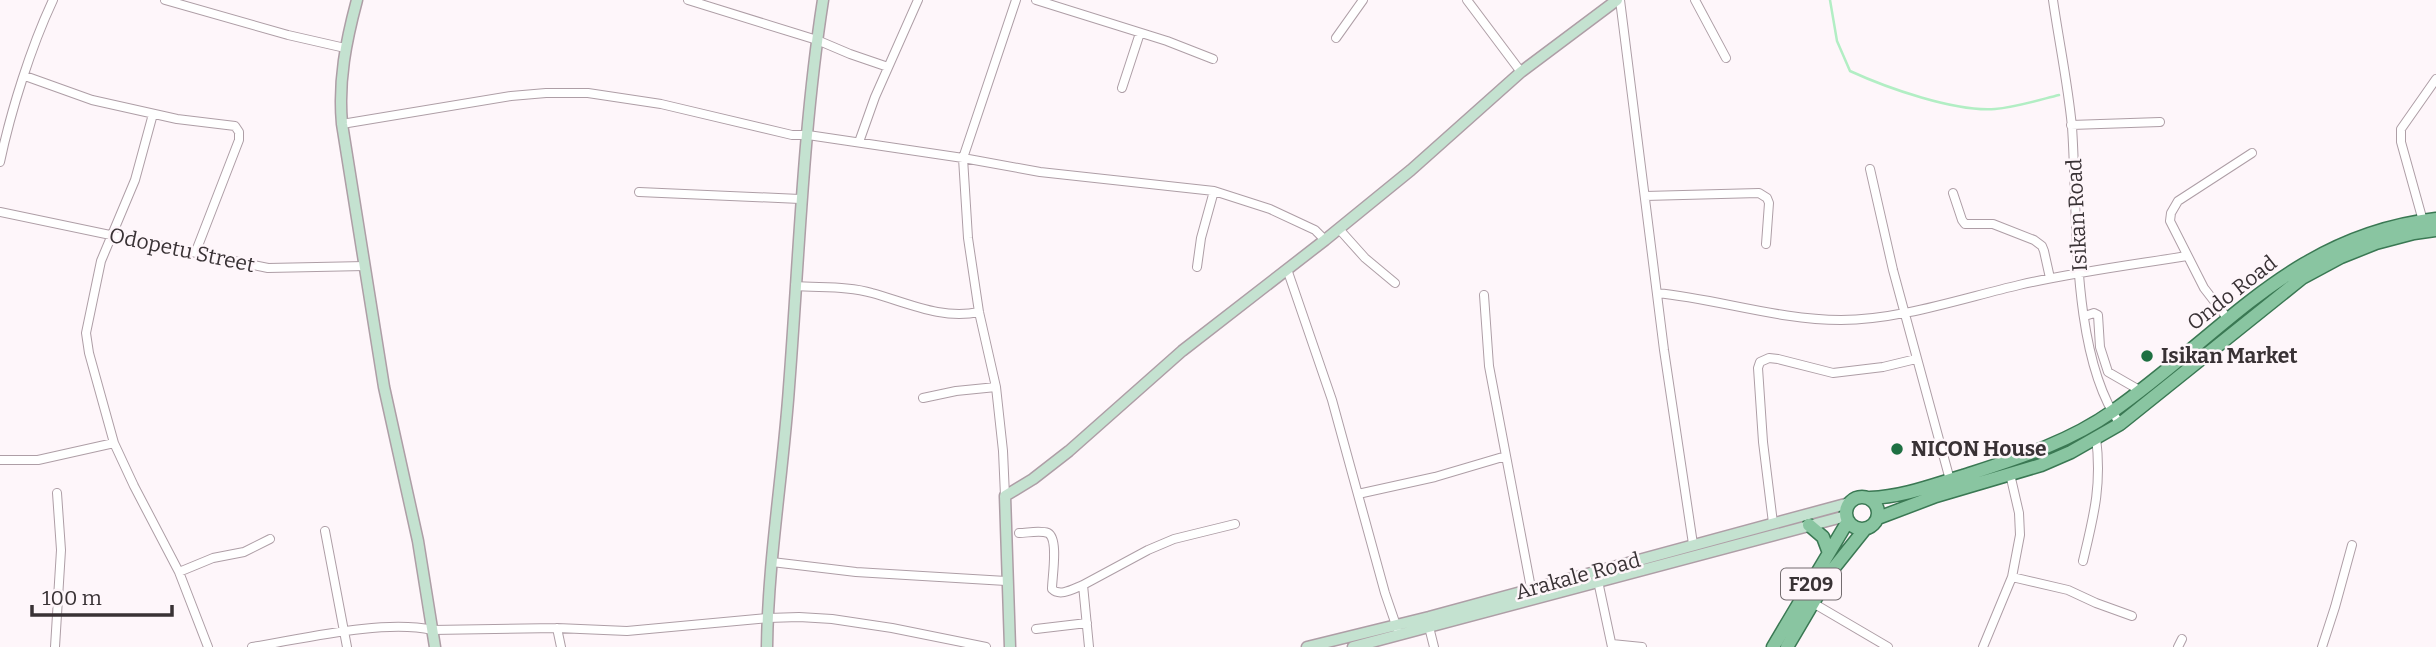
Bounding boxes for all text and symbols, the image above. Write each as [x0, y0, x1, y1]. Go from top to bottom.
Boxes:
street label: Isikan Road [2061, 158, 2093, 272]
street label: Odopetu Street [107, 222, 258, 278]
street label: Ondo Road [2182, 250, 2282, 336]
place label: Isikan Market [2161, 343, 2298, 369]
marker: Isikan Market [2139, 348, 2155, 364]
place label: NICON House [1911, 436, 2047, 462]
marker: NICON House [1889, 441, 1905, 457]
street label: Arakale Road [1513, 547, 1643, 605]
road number: F209 [1781, 568, 1841, 600]
scale bar [32, 574, 172, 618]
text: 100 m [42, 585, 102, 611]

